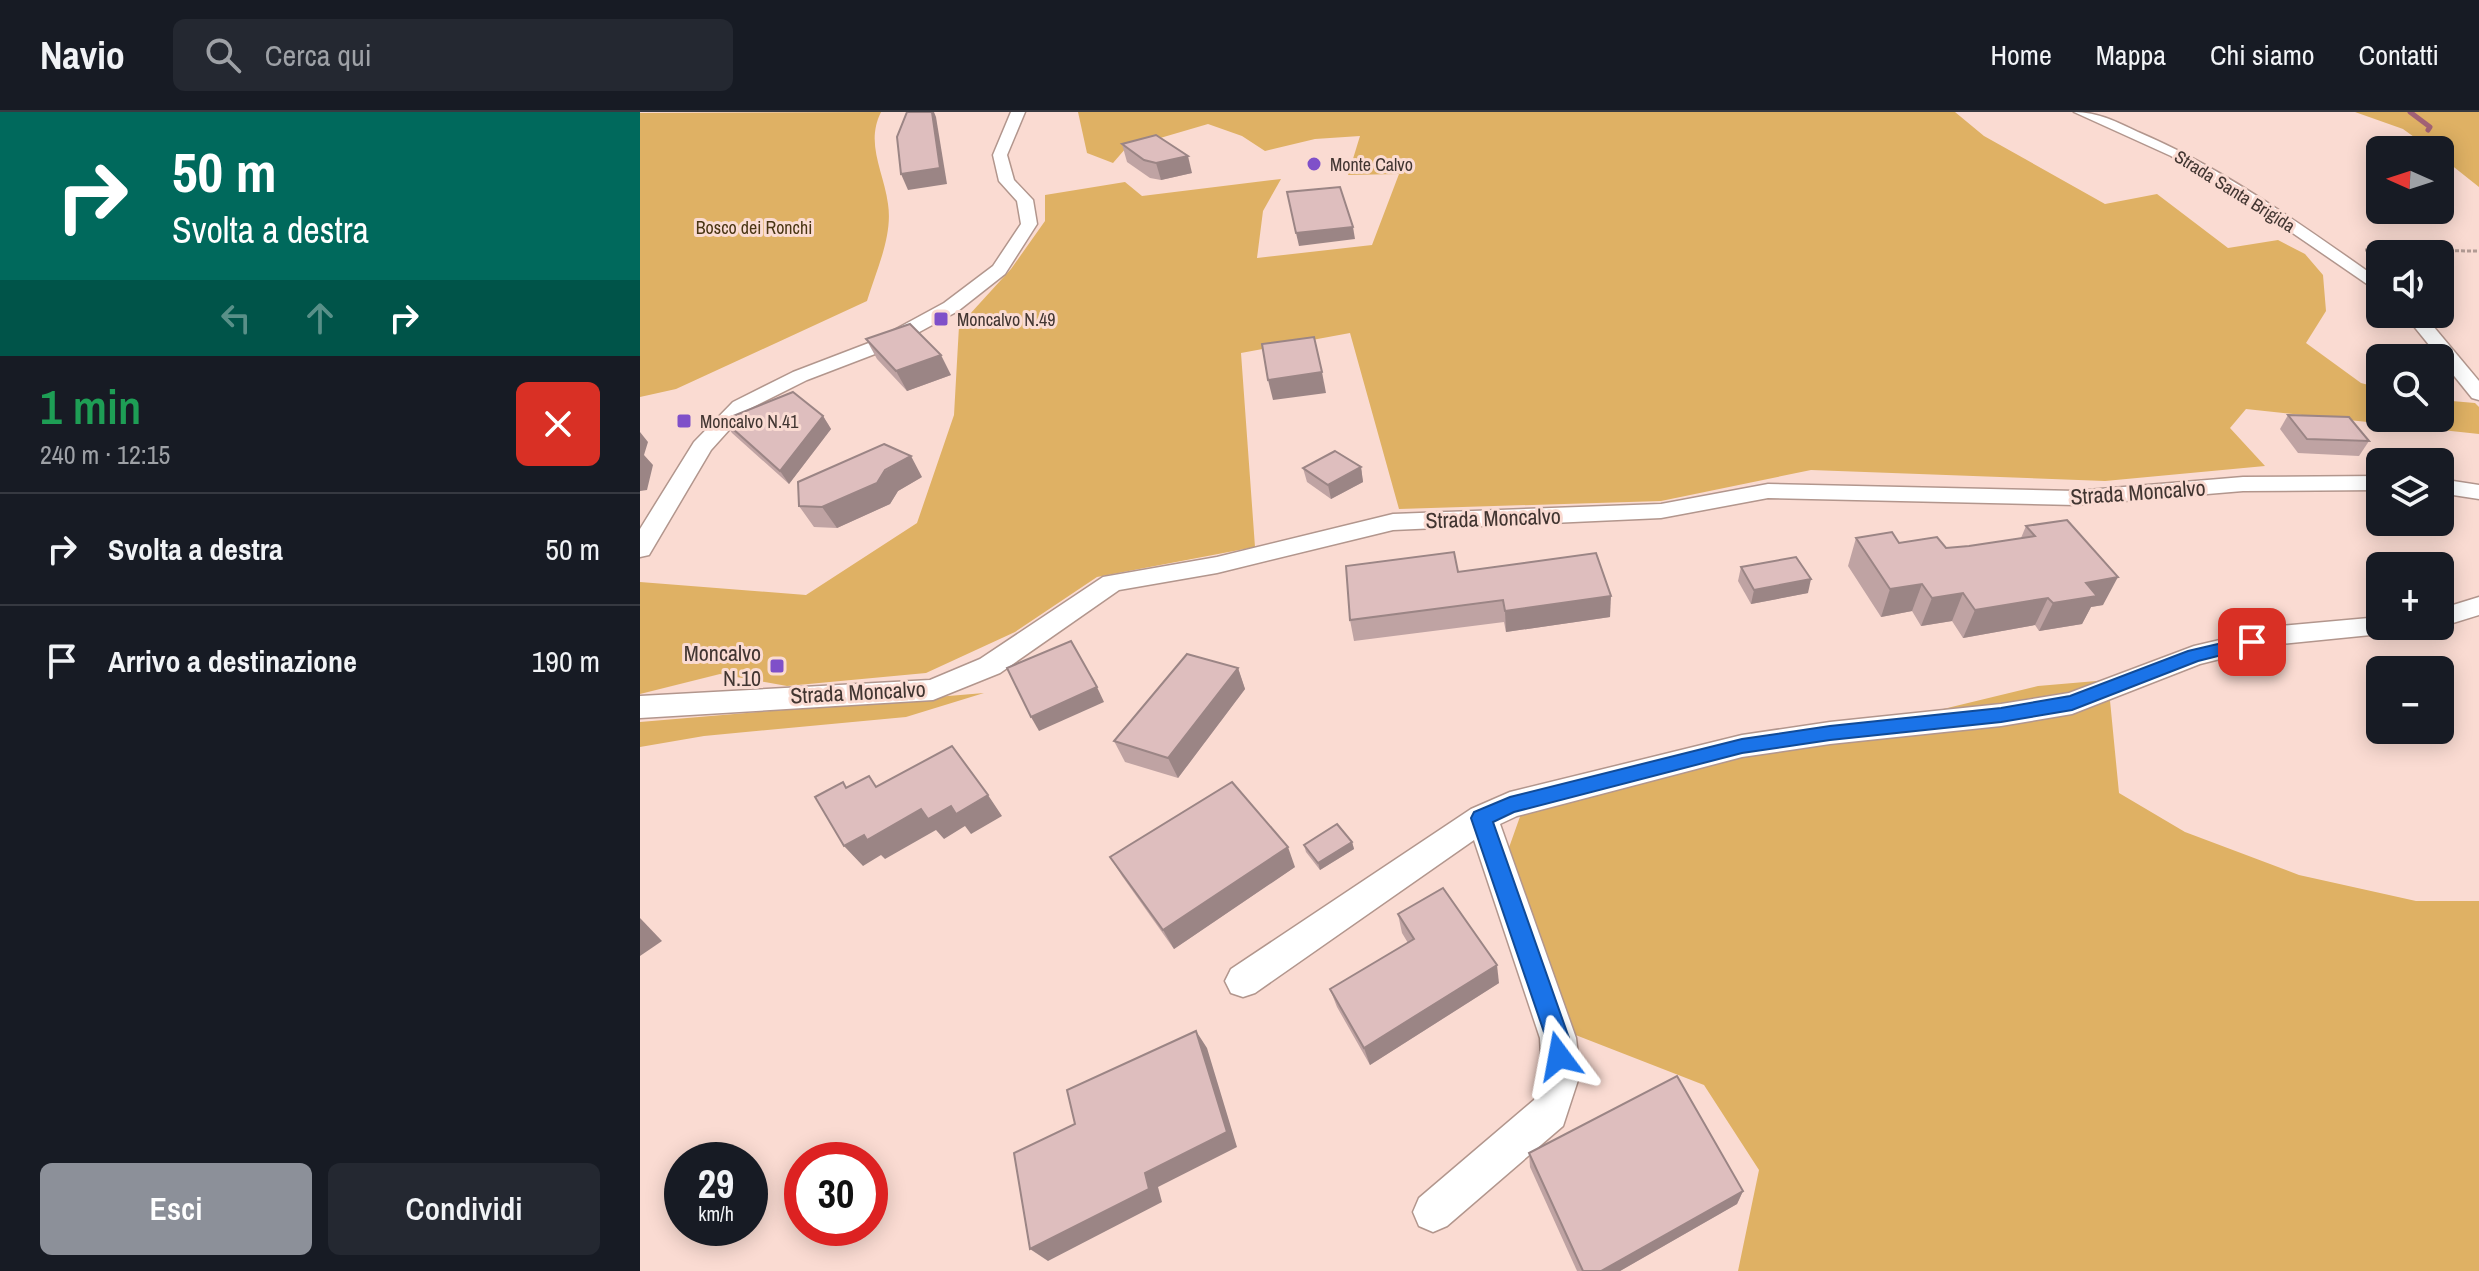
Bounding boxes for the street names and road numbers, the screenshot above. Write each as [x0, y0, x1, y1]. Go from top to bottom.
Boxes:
street label: Strada Santa Brigida [2170, 144, 2300, 238]
street label: Strada Moncalvo [2069, 472, 2207, 512]
street label: Strada Moncalvo [1425, 501, 1561, 535]
street label: Strada Moncalvo [790, 673, 926, 711]

